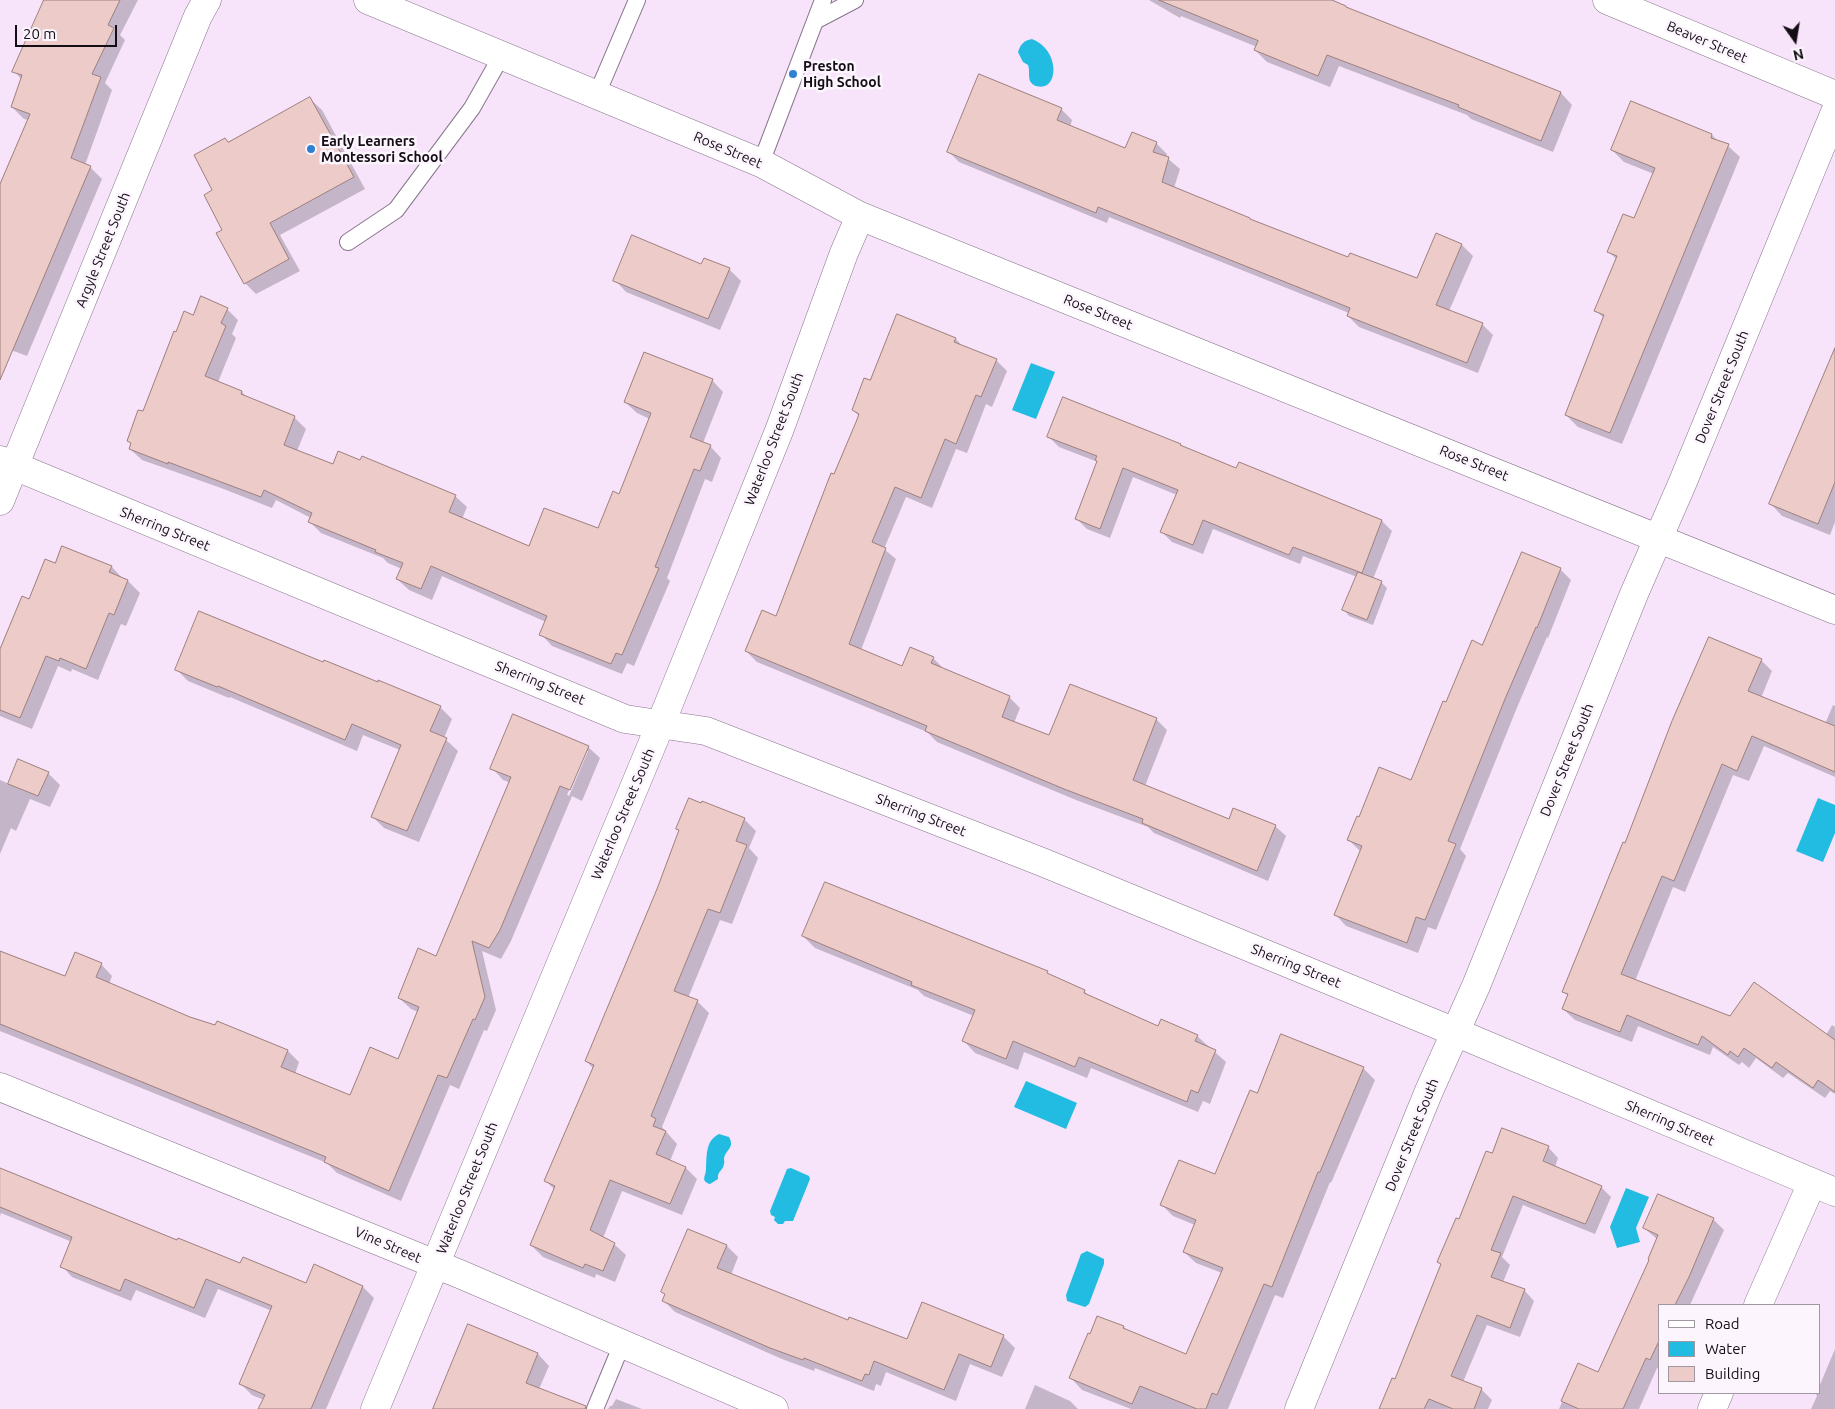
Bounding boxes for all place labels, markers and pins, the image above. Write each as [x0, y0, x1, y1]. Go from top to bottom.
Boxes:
place label: Preston High School [803, 58, 881, 90]
marker: Preston High School [787, 68, 799, 80]
place label: Early Learners Montessori School [321, 133, 443, 166]
marker: Early Learners Montessori School [305, 143, 317, 155]

